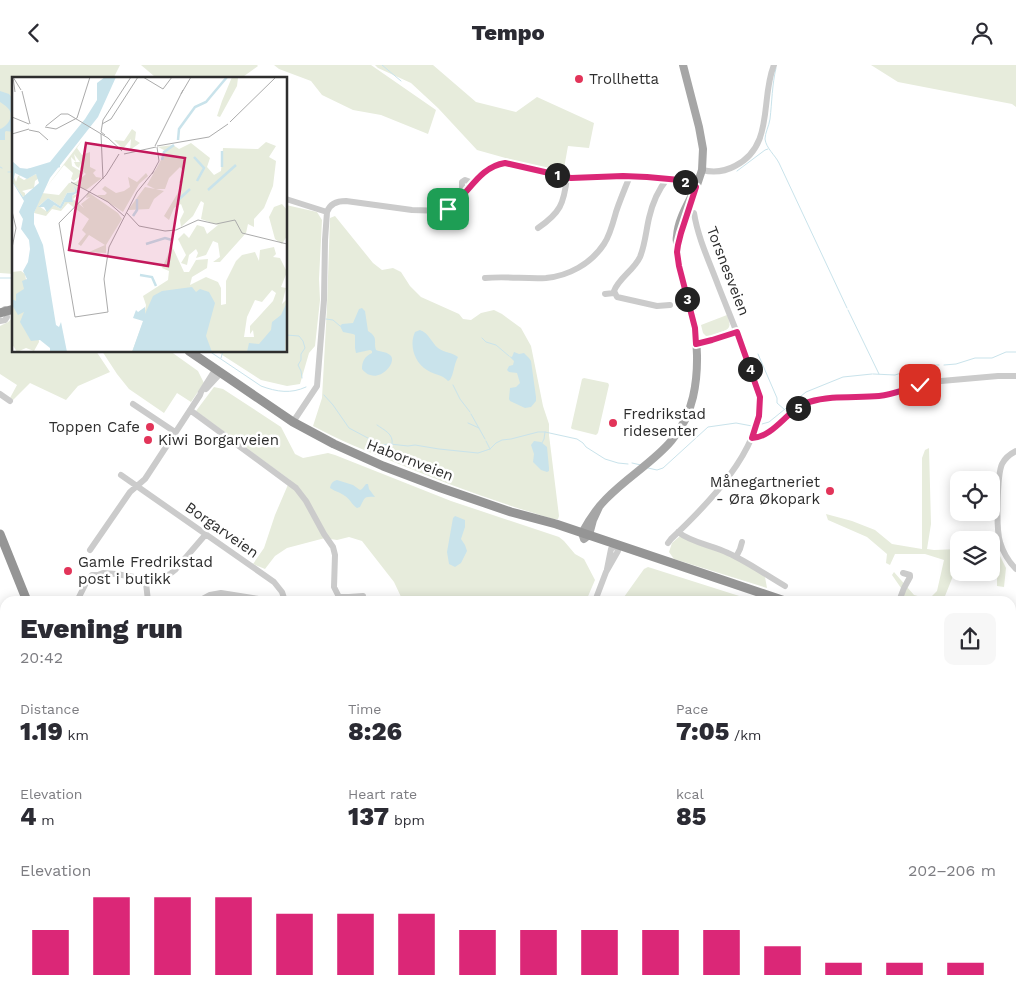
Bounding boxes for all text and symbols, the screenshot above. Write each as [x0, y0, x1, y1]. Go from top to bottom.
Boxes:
icon: back [20, 19, 48, 47]
icon: person [968, 19, 996, 47]
text: Tempo [471, 20, 545, 45]
place label: Trollhetta [589, 70, 659, 88]
marker: Trollhetta [573, 73, 585, 85]
inset map [12, 77, 288, 353]
pin: 1 [544, 163, 570, 187]
text: 1 [554, 167, 561, 183]
pin: 2 [672, 169, 698, 195]
text: 2 [681, 174, 690, 190]
pin [427, 188, 469, 230]
icon: arrive [434, 195, 462, 223]
street label: Torsnesveien [703, 224, 753, 318]
pin: 3 [674, 287, 700, 311]
text: 3 [683, 291, 692, 307]
pin: 4 [738, 357, 762, 381]
text: 4 [746, 361, 755, 377]
pin [899, 364, 941, 406]
icon: check [906, 371, 934, 399]
pin: 5 [786, 395, 810, 421]
text: 5 [794, 400, 803, 416]
place label: Fredrikstad ridesenter [623, 405, 706, 440]
marker: Fredrikstad ridesenter [607, 417, 619, 429]
place label: Toppen Cafe [49, 418, 140, 436]
marker: Toppen Cafe [144, 421, 156, 433]
place label: Kiwi Borgarveien [158, 431, 279, 449]
marker: Kiwi Borgarveien [142, 434, 154, 446]
street label: Habornveien [364, 435, 456, 485]
map controls [950, 471, 1000, 581]
button: locate [950, 471, 1000, 521]
place label: Månegartneriet - Øra Økopark [710, 473, 821, 508]
marker: Månegartneriet - Øra Økopark [824, 485, 836, 497]
street label: Borgarveien [182, 498, 262, 562]
button: layers [950, 531, 1000, 581]
place label: Gamle Fredrikstad post i butikk [78, 553, 213, 588]
marker: Gamle Fredrikstad post i butikk [62, 565, 74, 577]
text: Evening run [20, 612, 183, 645]
button: share [944, 613, 996, 665]
text: 20:42 [20, 648, 63, 667]
text: Distance [20, 701, 80, 717]
text: Time [348, 701, 381, 717]
text: Pace [676, 701, 708, 717]
text: 1.19 [20, 717, 63, 746]
text: 8:26 [348, 717, 402, 746]
text: 7:05 [676, 717, 729, 746]
text: km [63, 727, 89, 743]
text: /km [729, 727, 761, 743]
text: Elevation [20, 786, 83, 802]
text: Heart rate [348, 786, 417, 802]
text: kcal [676, 786, 704, 802]
text: 4 [20, 802, 36, 831]
text: 137 [348, 802, 389, 831]
text: 85 [676, 802, 706, 831]
text: m [36, 812, 55, 828]
text: bpm [389, 812, 425, 828]
text: Elevation [20, 861, 91, 880]
text: 202–206 m [908, 861, 996, 880]

